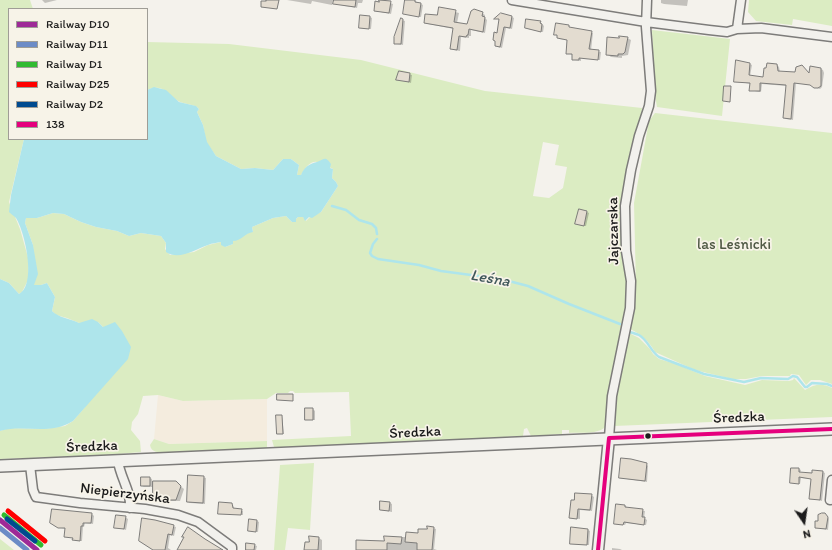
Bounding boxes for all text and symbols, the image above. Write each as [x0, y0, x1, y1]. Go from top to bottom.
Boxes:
legend [8, 8, 148, 140]
text: Railway D10 [46, 17, 110, 31]
text: Railway D11 [46, 37, 108, 51]
text: Railway D1 [46, 57, 102, 71]
text: Railway D25 [46, 77, 109, 91]
text: Railway D2 [46, 97, 103, 111]
text: 138 [46, 117, 65, 131]
street label: Jajczarska [604, 197, 624, 265]
park label: las Leśnicki [697, 236, 771, 254]
water label: Leśna [469, 266, 511, 292]
street label: Średzka [713, 408, 765, 428]
street label: Średzka [389, 423, 441, 443]
unlabelled marker [643, 431, 653, 441]
street label: Średzka [66, 437, 118, 457]
street label: Niepierzyńska [79, 480, 171, 508]
north arrow [784, 502, 824, 542]
text: N [802, 527, 812, 541]

